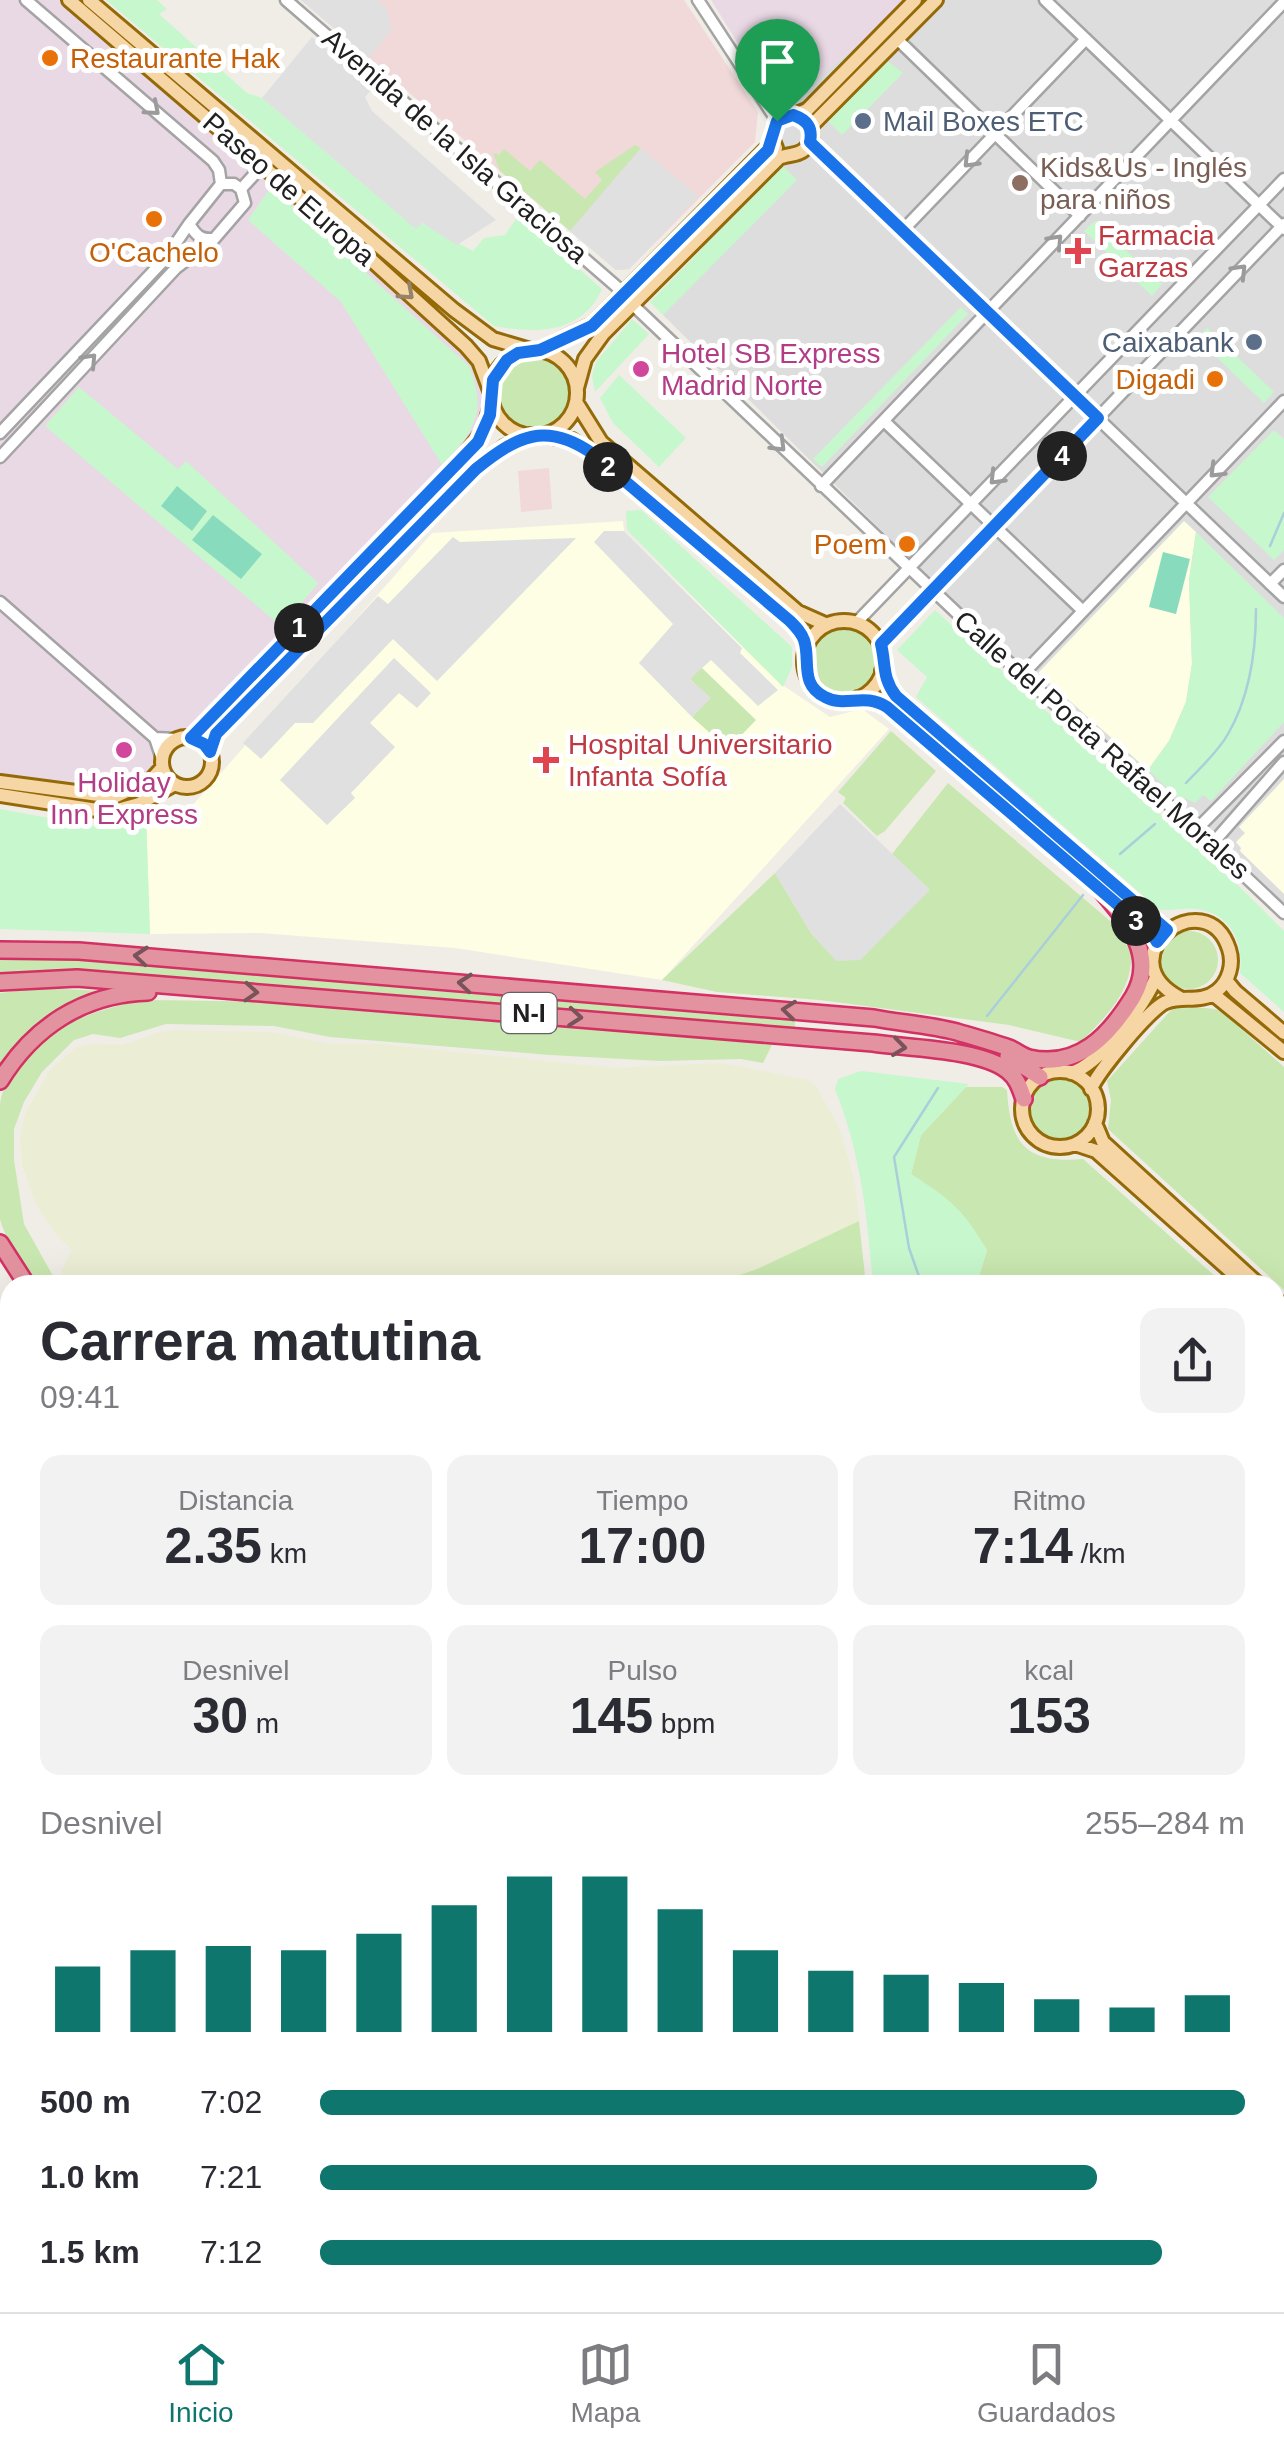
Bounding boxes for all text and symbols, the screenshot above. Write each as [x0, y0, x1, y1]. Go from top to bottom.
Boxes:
pin [735, 19, 820, 122]
street label: Avenida de la Isla Graciosa [316, 23, 594, 270]
icon: arrive [750, 34, 805, 89]
place label: Restaurante Hak [70, 43, 281, 74]
marker: Restaurante Hak [39, 47, 61, 69]
one-way arrow [142, 97, 160, 115]
street label: Paseo de Europa [197, 106, 381, 272]
place label: Mail Boxes ETC [883, 106, 1084, 137]
marker: Mail Boxes ETC [852, 110, 874, 132]
one-way arrow [964, 149, 982, 167]
place label: Kids&Us - Inglés para niños [1040, 152, 1247, 215]
marker: Kids&Us - Inglés para niños [1009, 172, 1031, 194]
marker: O'Cachelo [143, 208, 165, 230]
place label: Farmacia Garzas [1098, 220, 1215, 283]
one-way arrow [1044, 235, 1062, 253]
place label: O'Cachelo [89, 237, 219, 268]
marker: Farmacia Garzas [1067, 240, 1089, 262]
one-way arrow [1228, 264, 1246, 282]
one-way arrow [396, 281, 414, 299]
place label: Caixabank [1102, 327, 1235, 358]
marker: Caixabank [1243, 331, 1265, 353]
place label: Hotel SB Express Madrid Norte [661, 338, 880, 401]
one-way arrow [78, 353, 96, 372]
marker: Hotel SB Express Madrid Norte [630, 358, 652, 380]
place label: Digadi [1116, 364, 1195, 395]
marker: Digadi [1204, 368, 1226, 390]
pin: 4 [1037, 431, 1087, 481]
one-way arrow [768, 433, 786, 451]
text: 4 [1054, 440, 1070, 471]
pin: 2 [583, 442, 633, 492]
text: 2 [600, 451, 616, 482]
one-way arrow [1210, 459, 1228, 477]
one-way arrow [990, 466, 1008, 484]
place label: Poem [814, 529, 887, 560]
marker: Poem [896, 533, 918, 555]
pin: 1 [274, 603, 324, 653]
street label: Calle del Poeta Rafael Morales [948, 604, 1256, 886]
text: 1 [291, 612, 307, 643]
place label: Hospital Universitario Infanta Sofía [568, 729, 833, 792]
marker: Holiday Inn Express [113, 739, 135, 761]
marker: Hospital Universitario Infanta Sofía [533, 747, 559, 773]
place label: Holiday Inn Express [50, 767, 198, 830]
pin: 3 [1111, 896, 1161, 946]
text: 3 [1128, 905, 1144, 936]
one-way arrow [133, 946, 149, 968]
one-way arrow [457, 972, 473, 994]
one-way arrow [243, 980, 259, 1002]
road number: N-I [502, 993, 556, 1033]
one-way arrow [781, 999, 797, 1021]
one-way arrow [567, 1006, 583, 1028]
one-way arrow [891, 1036, 907, 1057]
button: share [1140, 1308, 1245, 1413]
text: Carrera matutina [40, 1310, 480, 1372]
text: 09:41 [40, 1379, 120, 1415]
text: Distancia [178, 1485, 293, 1516]
text: Tiempo [596, 1485, 689, 1516]
text: Ritmo [1013, 1485, 1086, 1516]
text: 2.35 [165, 1518, 262, 1574]
text: 17:00 [579, 1518, 706, 1574]
text: 7:14 [973, 1518, 1073, 1574]
text: km [262, 1538, 307, 1569]
text: /km [1073, 1538, 1126, 1569]
text: Desnivel [182, 1655, 290, 1686]
text: Pulso [607, 1655, 678, 1686]
text: kcal [1024, 1655, 1074, 1686]
text: 30 [192, 1688, 248, 1744]
text: 145 [570, 1688, 653, 1744]
text: 153 [1007, 1688, 1091, 1744]
text: m [248, 1708, 279, 1739]
text: bpm [653, 1708, 715, 1739]
text: Desnivel [40, 1805, 163, 1841]
text: 255–284 m [1085, 1805, 1245, 1841]
text: 500 m [40, 2084, 131, 2120]
text: 7:02 [200, 2084, 262, 2120]
text: 1.0 km [40, 2159, 140, 2195]
text: 7:21 [200, 2159, 262, 2195]
text: 1.5 km [40, 2234, 140, 2270]
text: 7:12 [200, 2234, 262, 2270]
tab: Inicio [168, 2337, 234, 2429]
tab: Mapa [570, 2337, 640, 2429]
tab: Guardados [977, 2337, 1116, 2429]

